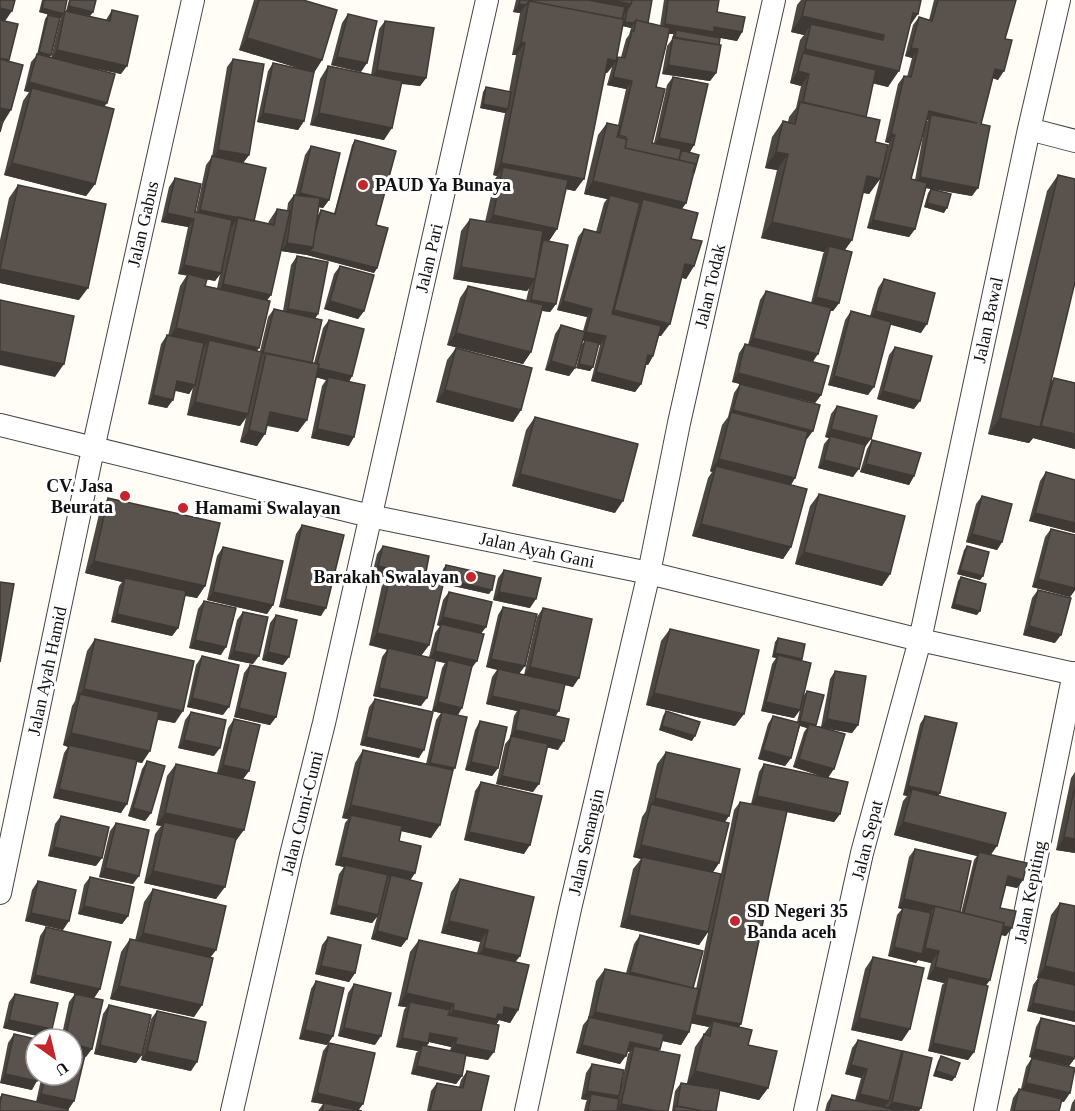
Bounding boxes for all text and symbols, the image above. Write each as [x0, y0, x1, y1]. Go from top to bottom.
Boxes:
place label: PAUD Ya Bunaya [375, 175, 511, 195]
marker: PAUD Ya Bunaya [356, 178, 370, 192]
street label: Jalan Gabus [123, 179, 163, 269]
street label: Jalan Pari [411, 221, 447, 295]
street label: Jalan Todak [691, 242, 729, 330]
street label: Jalan Bawal [969, 275, 1007, 365]
place label: CV. Jasa Beurata [46, 476, 113, 517]
marker: CV. Jasa Beurata [118, 489, 132, 503]
place label: Hamami Swalayan [195, 498, 341, 518]
marker: Hamami Swalayan [176, 501, 190, 515]
street label: Jalan Ayah Gani [478, 528, 596, 572]
place label: Barakah Swalayan [313, 567, 459, 587]
marker: Barakah Swalayan [464, 570, 478, 584]
street label: Jalan Ayah Hamid [24, 605, 70, 737]
street label: Jalan Cumi-Cumi [277, 749, 327, 877]
street label: Jalan Senangin [564, 787, 608, 897]
street label: Jalan Sepat [847, 798, 887, 882]
street label: Jalan Kepiting [1010, 839, 1050, 945]
place label: SD Negeri 35 Banda aceh [747, 901, 848, 942]
marker: SD Negeri 35 Banda aceh [728, 914, 742, 928]
north arrow [24, 1027, 84, 1087]
text: U [52, 1059, 72, 1080]

